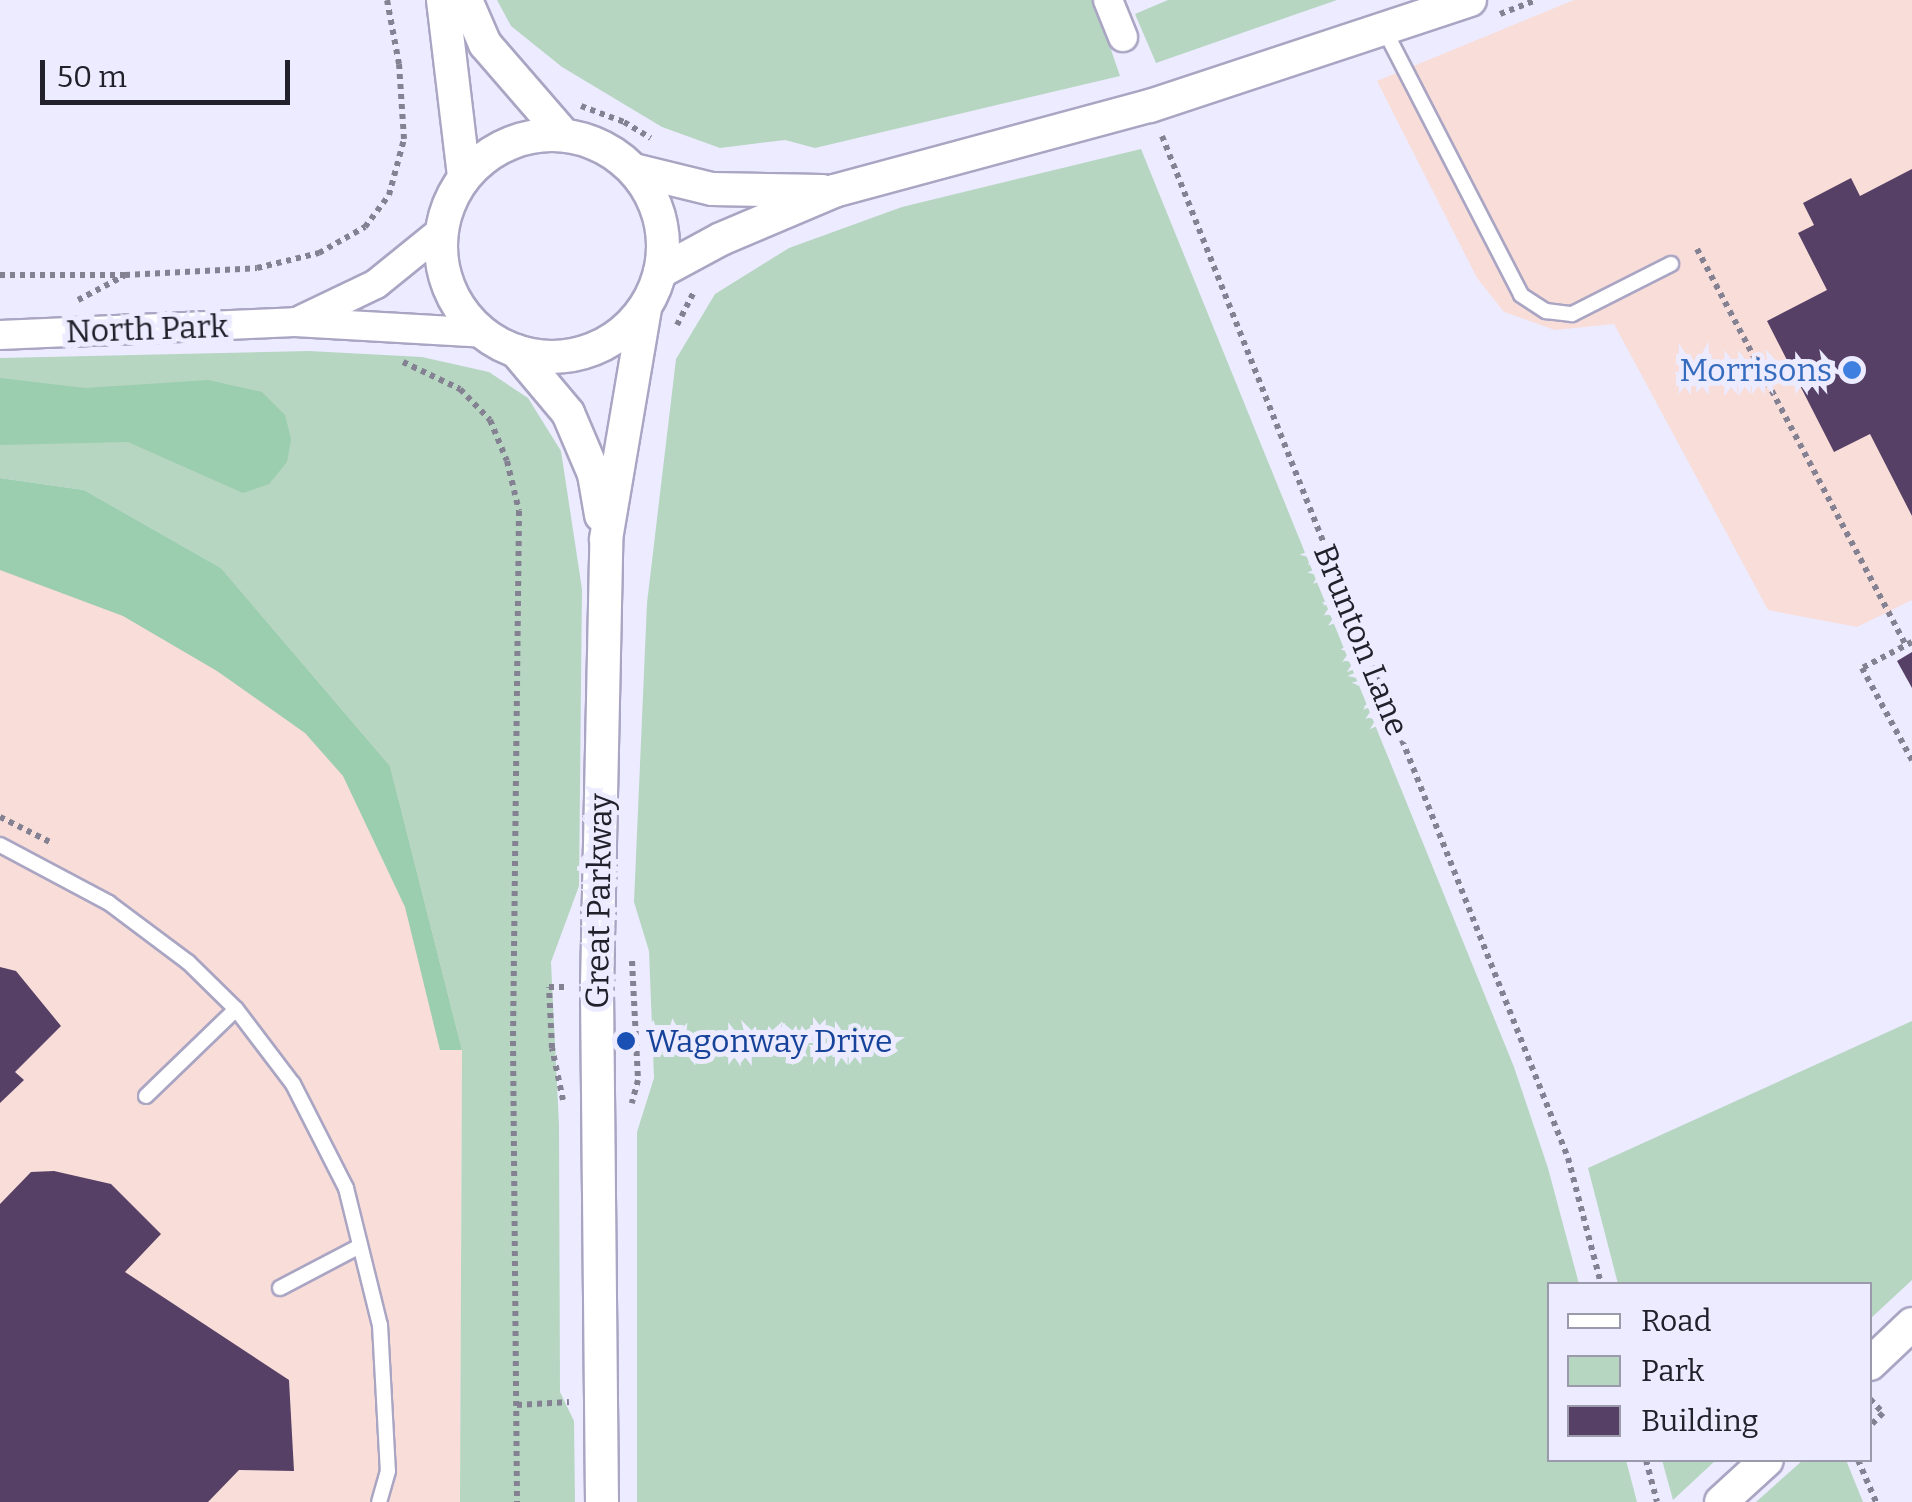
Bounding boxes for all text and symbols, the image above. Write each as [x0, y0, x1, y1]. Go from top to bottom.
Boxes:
scale bar [45, 40, 295, 102]
text: 50 m [57, 59, 127, 95]
street label: North Park [65, 307, 229, 351]
place label: Morrisons [1679, 351, 1832, 389]
marker: Morrisons [1841, 359, 1863, 381]
street label: Brunton Lane [1305, 539, 1417, 741]
street label: Great Parkway [578, 793, 620, 1009]
place label: Wagonway Drive [646, 1022, 893, 1060]
marker: Wagonway Drive [615, 1030, 637, 1052]
legend [1547, 1282, 1872, 1462]
text: Road [1641, 1303, 1712, 1339]
text: Park [1641, 1353, 1704, 1389]
text: Building [1641, 1403, 1759, 1439]

